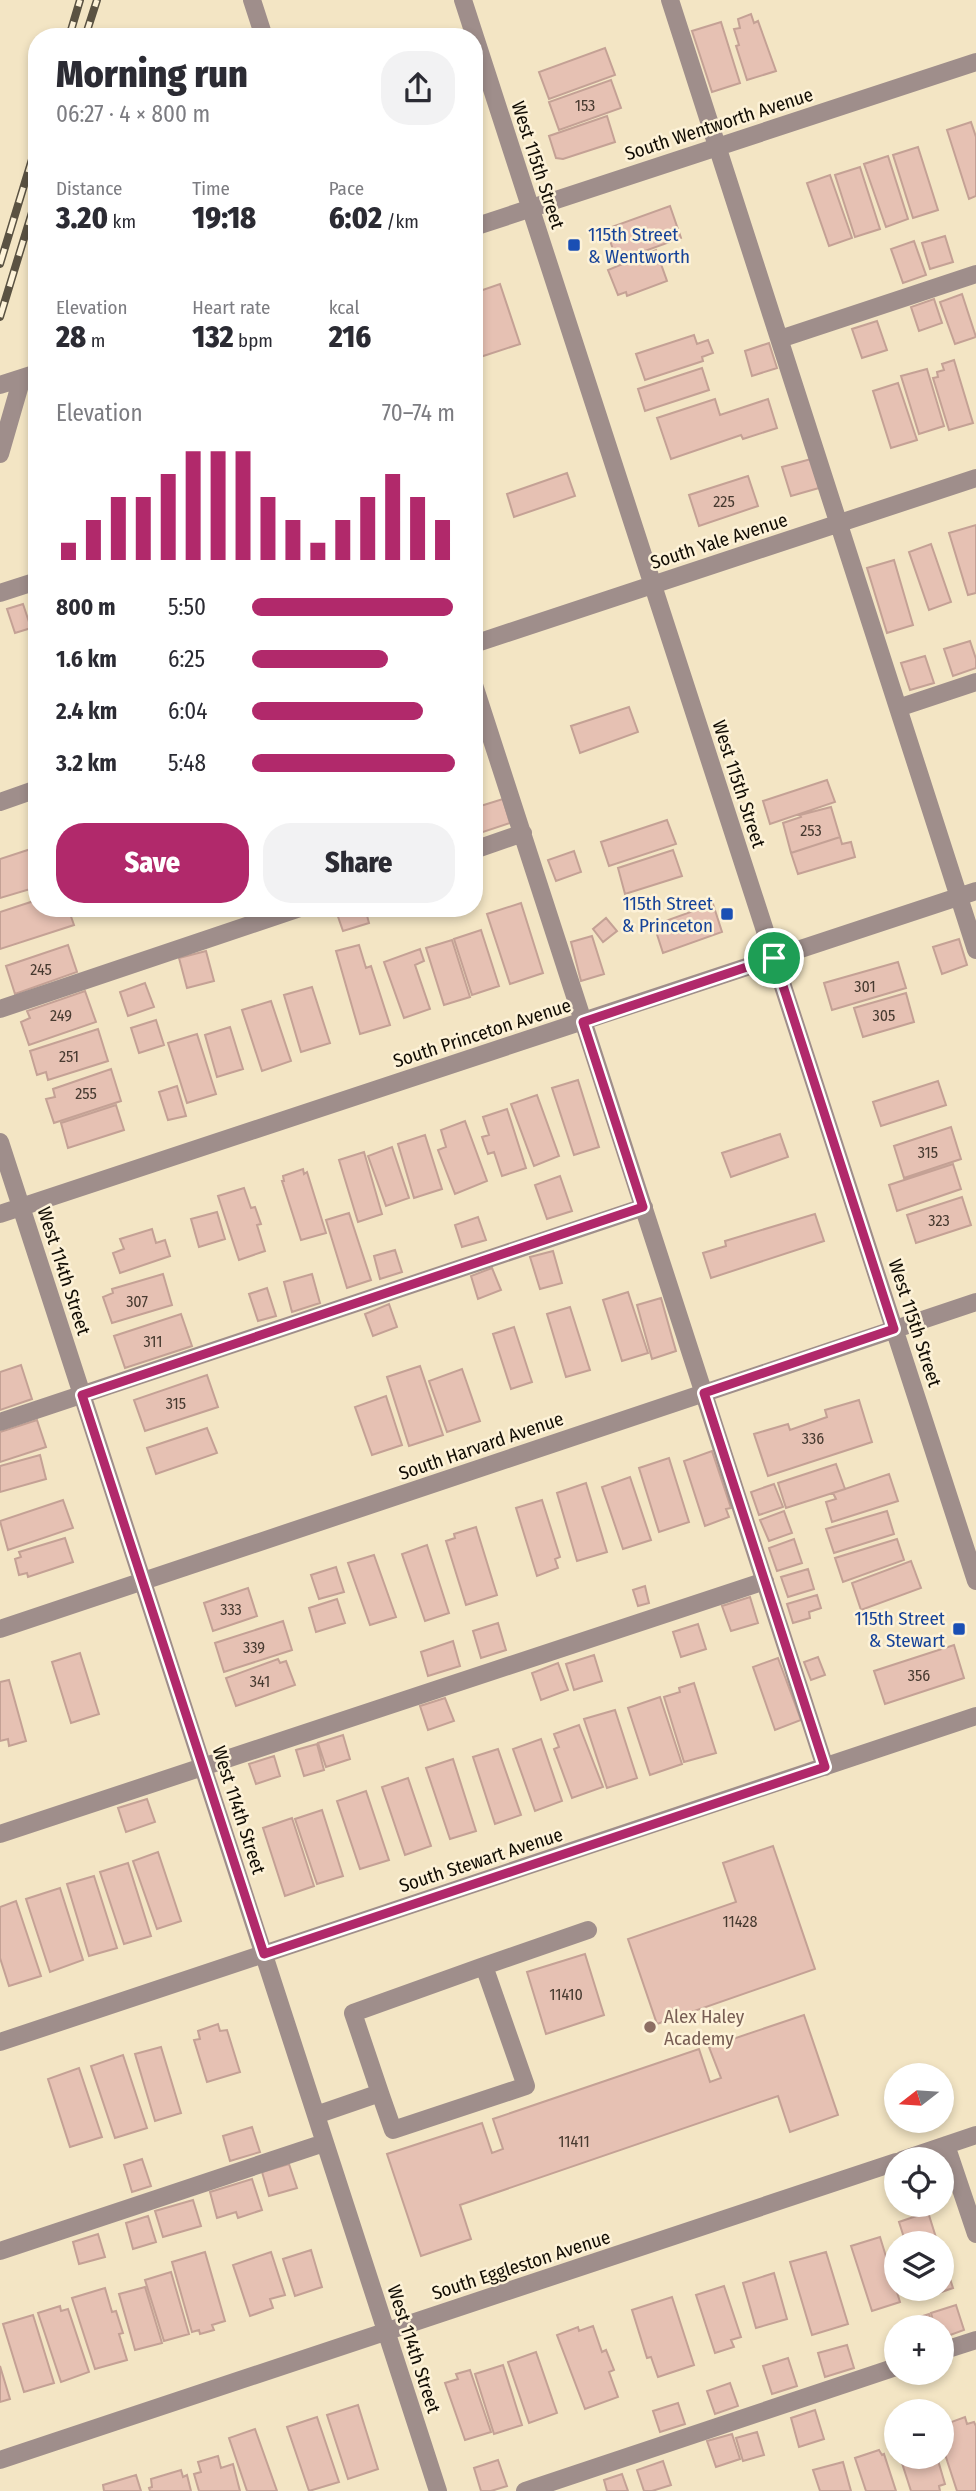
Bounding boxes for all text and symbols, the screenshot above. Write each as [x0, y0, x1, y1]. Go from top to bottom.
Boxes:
text: Morning run [56, 51, 248, 97]
button: share [381, 51, 455, 125]
street label: South Wentworth Avenue [622, 83, 816, 165]
house number: 153 [575, 96, 595, 115]
street label: West 115th Street [507, 98, 570, 232]
text: 06:27 · 4 × 800 m [56, 100, 210, 128]
text: Distance [56, 177, 123, 200]
text: Time [192, 177, 230, 200]
text: Pace [329, 177, 364, 200]
text: 3.20 [56, 200, 108, 236]
text: 19:18 [192, 200, 256, 236]
text: 6:02 [329, 200, 382, 236]
text: km [108, 210, 136, 233]
text: /km [382, 210, 419, 233]
place label: 115th Street & Wentworth [588, 223, 690, 268]
marker: 115th Street & Wentworth [566, 237, 582, 253]
text: Elevation [56, 296, 128, 319]
text: Heart rate [192, 296, 270, 319]
text: kcal [329, 296, 359, 319]
text: 28 [56, 319, 86, 355]
text: 132 [192, 319, 234, 355]
text: 216 [329, 319, 371, 355]
text: m [86, 329, 105, 352]
text: bpm [234, 329, 273, 352]
text: Elevation [56, 399, 143, 427]
text: 70–74 m [382, 399, 455, 427]
house number: 225 [713, 492, 735, 511]
street label: South Yale Avenue [647, 508, 791, 574]
text: 800 m [56, 593, 116, 621]
text: 5:50 [168, 593, 206, 621]
text: 1.6 km [56, 645, 117, 673]
text: 6:25 [168, 645, 205, 673]
text: 2.4 km [56, 697, 117, 725]
text: 6:04 [168, 697, 207, 725]
street label: West 115th Street [708, 717, 771, 851]
text: 3.2 km [56, 749, 117, 777]
text: 5:48 [168, 749, 206, 777]
house number: 253 [800, 821, 822, 840]
button: Save [56, 823, 249, 903]
button: Share [263, 823, 455, 903]
place label: 115th Street & Princeton [622, 892, 714, 937]
marker: 115th Street & Princeton [719, 906, 735, 922]
pin [744, 928, 804, 988]
icon: arrive [755, 939, 793, 977]
house number: 245 [30, 960, 52, 979]
house number: 301 [854, 977, 876, 996]
street label: South Princeton Avenue [390, 993, 574, 1073]
house number: 249 [50, 1006, 72, 1025]
house number: 305 [873, 1006, 895, 1025]
house number: 251 [59, 1047, 79, 1066]
house number: 255 [75, 1084, 97, 1103]
house number: 315 [918, 1143, 938, 1162]
street label: West 114th Street [32, 1204, 96, 1339]
house number: 323 [928, 1211, 950, 1230]
street label: West 115th Street [884, 1256, 947, 1390]
house number: 307 [126, 1292, 148, 1311]
house number: 311 [143, 1332, 163, 1351]
house number: 315 [166, 1394, 186, 1413]
street label: South Harvard Avenue [396, 1407, 566, 1485]
house number: 336 [802, 1429, 824, 1448]
house number: 333 [220, 1600, 242, 1619]
place label: 115th Street & Stewart [854, 1607, 946, 1652]
marker: 115th Street & Stewart [951, 1621, 967, 1637]
house number: 339 [243, 1638, 265, 1657]
house number: 356 [908, 1666, 930, 1685]
house number: 341 [250, 1672, 270, 1691]
street label: West 114th Street [207, 1743, 271, 1878]
street label: South Stewart Avenue [396, 1823, 566, 1897]
house number: 11428 [723, 1912, 757, 1931]
house number: 11410 [549, 1985, 583, 2004]
place label: Alex Haley Academy [664, 2005, 745, 2050]
marker: Alex Haley Academy [642, 2019, 658, 2035]
north arrow [884, 2063, 954, 2133]
map controls [884, 2063, 954, 2469]
house number: 11411 [558, 2132, 590, 2151]
button: locate [884, 2147, 954, 2217]
street label: South Eggleston Avenue [429, 2225, 613, 2305]
button: layers [884, 2231, 954, 2301]
street label: West 114th Street [382, 2282, 446, 2417]
button: + [884, 2315, 954, 2385]
button: − [884, 2399, 954, 2469]

